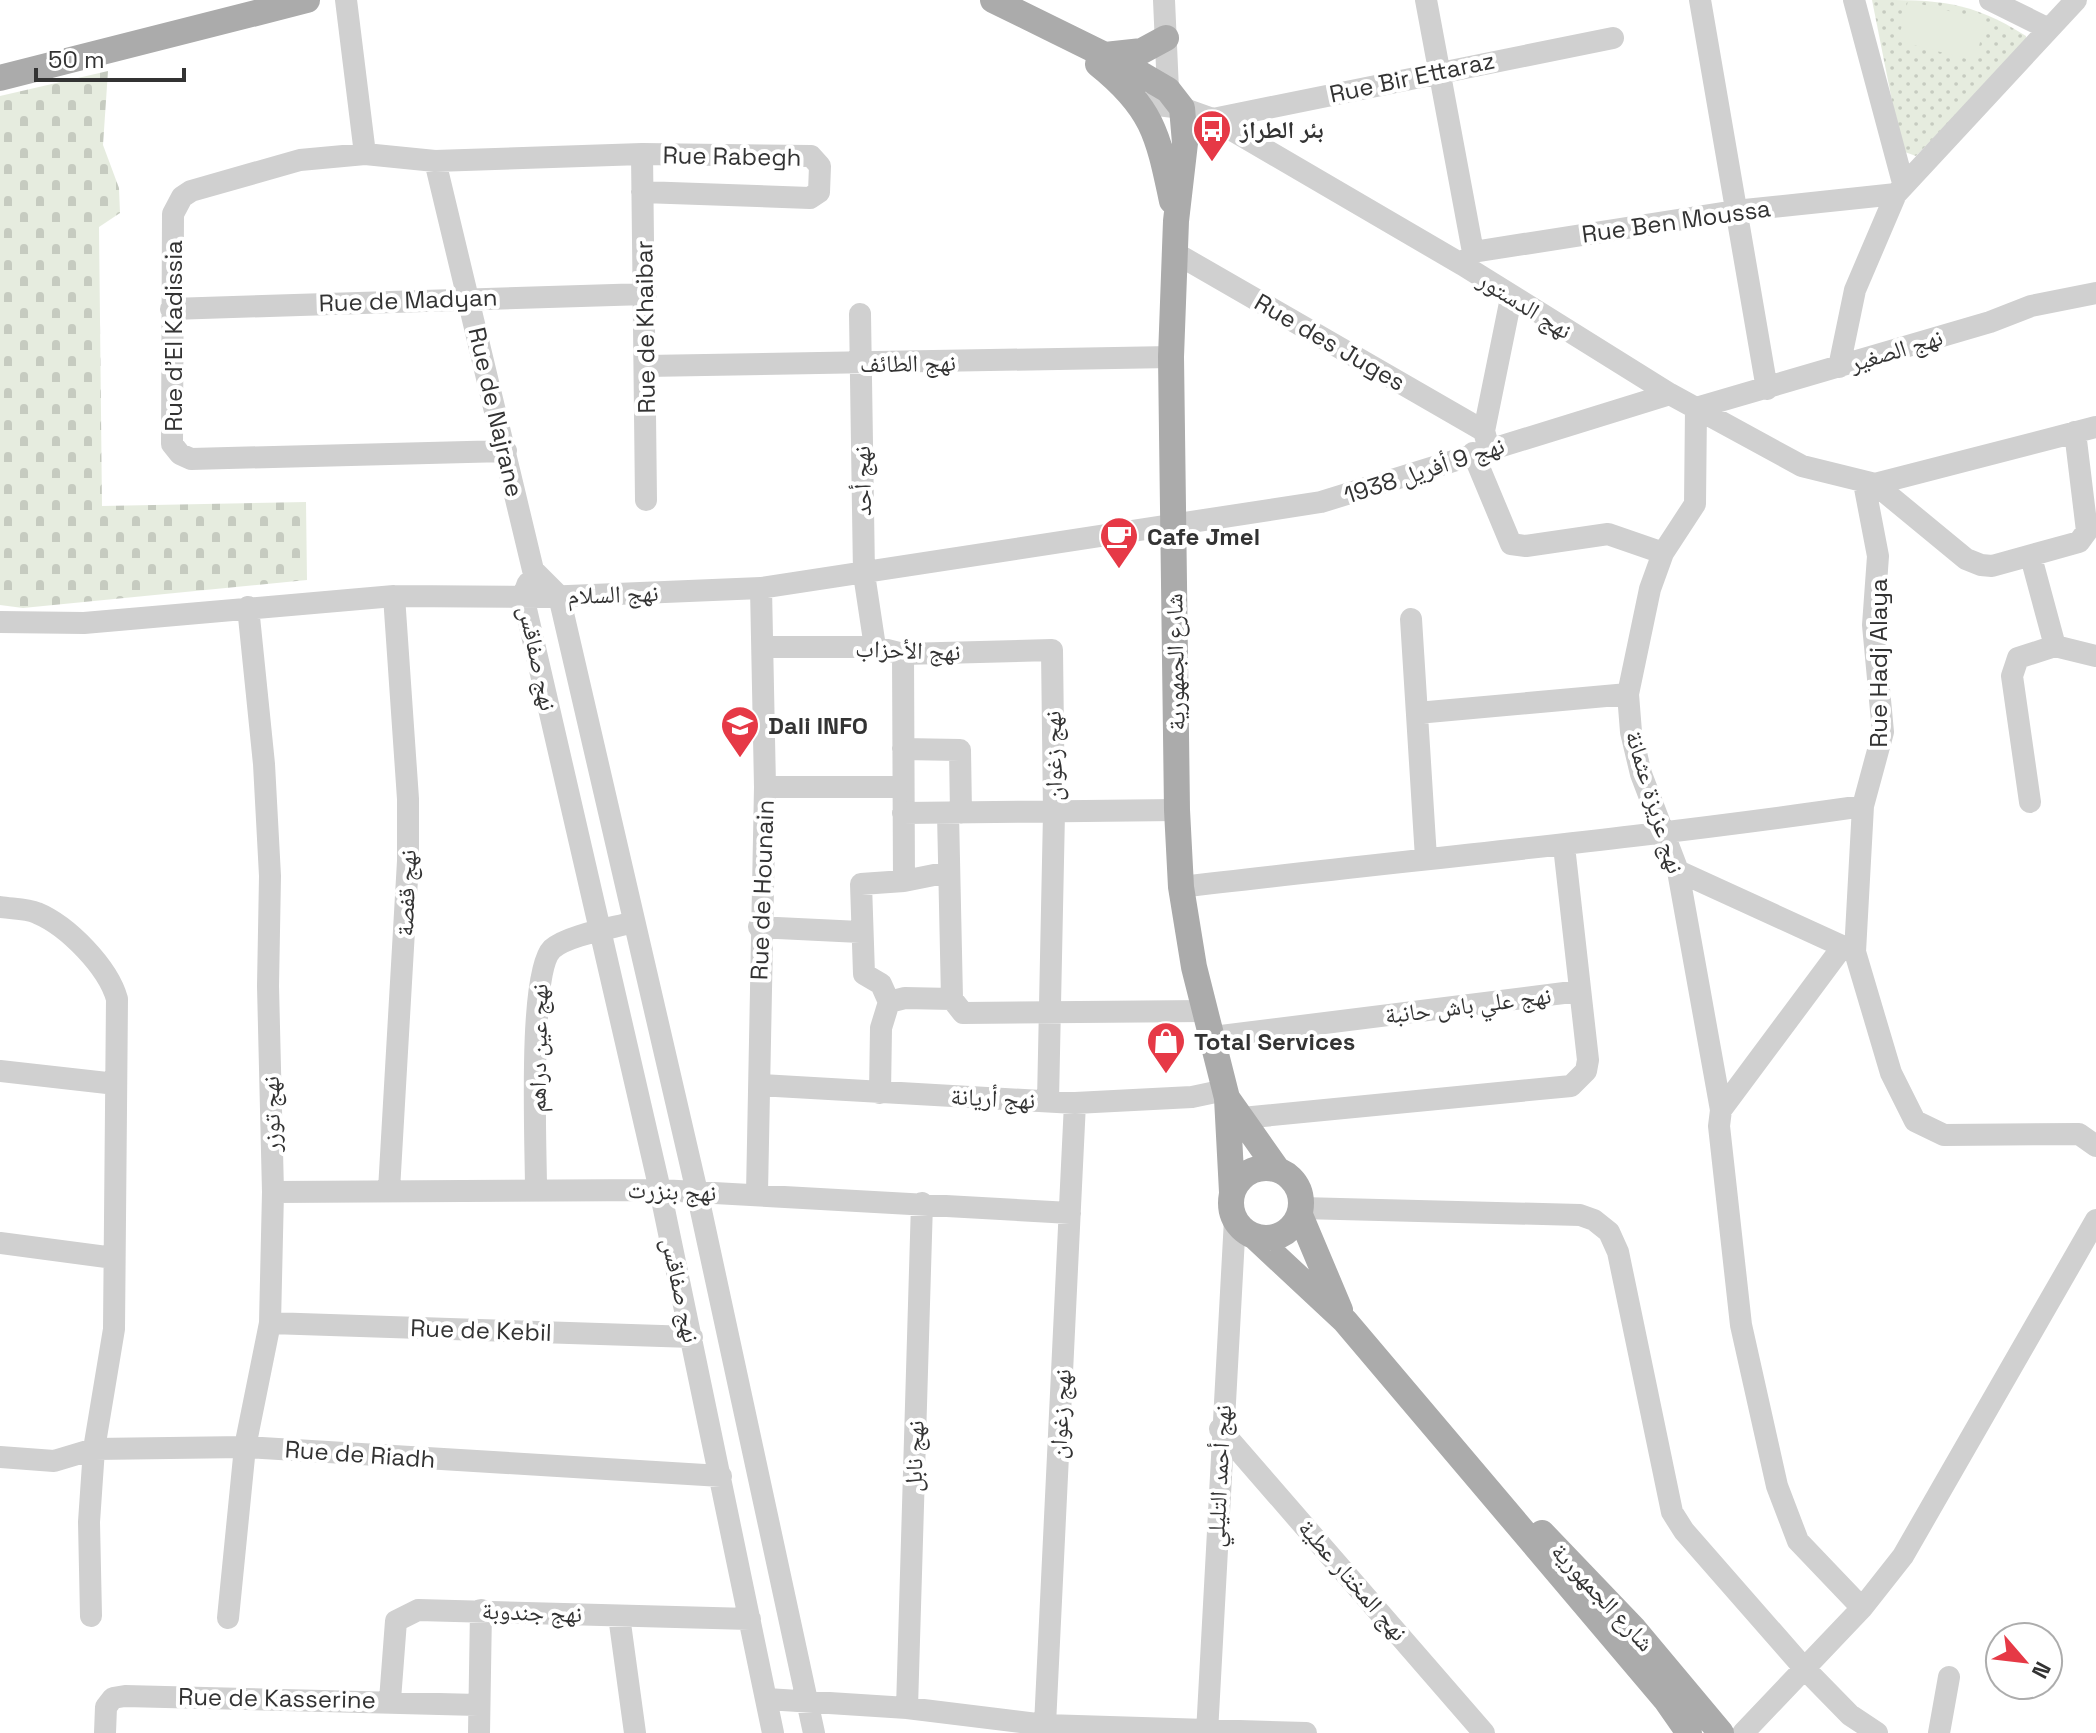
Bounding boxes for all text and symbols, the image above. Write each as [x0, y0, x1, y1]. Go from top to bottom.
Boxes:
scale bar [36, 32, 184, 82]
text: 50 m [48, 44, 105, 75]
street label: Rue Bir Ettaraz [1327, 44, 1497, 110]
bus stop icon: بئر الطراز [1191, 108, 1233, 163]
place label: بئر الطراز [1239, 114, 1324, 145]
street label: Rue Rabegh [662, 139, 802, 173]
street label: Rue Ben Moussa [1580, 192, 1773, 250]
street label: Rue d'El Kadissia [158, 240, 189, 432]
street label: Rue de Khaibar [628, 240, 662, 414]
street label: نهج الدستور [1471, 264, 1578, 346]
street label: Rue de Madyan [318, 281, 498, 319]
street label: Rue des Juges [1249, 286, 1411, 398]
street label: نهج الصغير [1845, 321, 1946, 379]
street label: Rue de Najrane [461, 324, 531, 500]
street label: نهج الطائف [860, 347, 956, 379]
street label: نهج 9 أفريل 1938 [1340, 429, 1508, 511]
street label: نهج أحد [846, 446, 878, 516]
cafe icon: Cafe Jmel [1098, 515, 1140, 570]
place label: Cafe Jmel [1147, 521, 1260, 552]
street label: نهج السلام [567, 577, 659, 612]
street label: Rue Hadj Alaya [1863, 578, 1894, 748]
street label: شارع الجمهورية [1158, 593, 1192, 731]
street label: نهج صفاقس [512, 603, 564, 713]
street label: نهج الأحزاب [855, 633, 961, 667]
school or university icon: Dali INFO [719, 704, 761, 759]
place label: Dali INFO [768, 710, 868, 741]
street label: نهج زغوان [1037, 711, 1069, 801]
street label: نهج عزيزة عثمانة [1619, 727, 1691, 877]
street label: Rue de Hounain [743, 799, 781, 981]
street label: نهج قفصة [389, 849, 423, 937]
street label: نهج علي باش حانبة [1383, 979, 1554, 1035]
street label: نهج عين دراهم [521, 983, 556, 1113]
shop icon: Total Services [1145, 1020, 1187, 1075]
place label: Total Services [1194, 1026, 1355, 1057]
street label: نهج توزر [255, 1076, 287, 1153]
street label: نهج أريانة [950, 1080, 1036, 1116]
street label: نهج بنزرت [627, 1174, 717, 1208]
street label: نهج صفاقس [655, 1235, 707, 1345]
street label: Rue de Kebil [410, 1312, 552, 1348]
street label: نهج زغوان [1042, 1368, 1078, 1460]
street label: نهج أحمد التليلي [1200, 1404, 1242, 1548]
street label: نهج نابل [897, 1420, 931, 1492]
street label: Rue de Riadh [284, 1433, 436, 1475]
street label: نهج المختار عطية [1292, 1513, 1414, 1647]
street label: شارع الجمهورية [1545, 1536, 1661, 1658]
street label: نهج جندوبة [481, 1595, 583, 1629]
north arrow [1984, 1621, 2064, 1701]
text: N [2026, 1657, 2057, 1683]
street label: Rue de Kasserine [178, 1681, 376, 1715]

